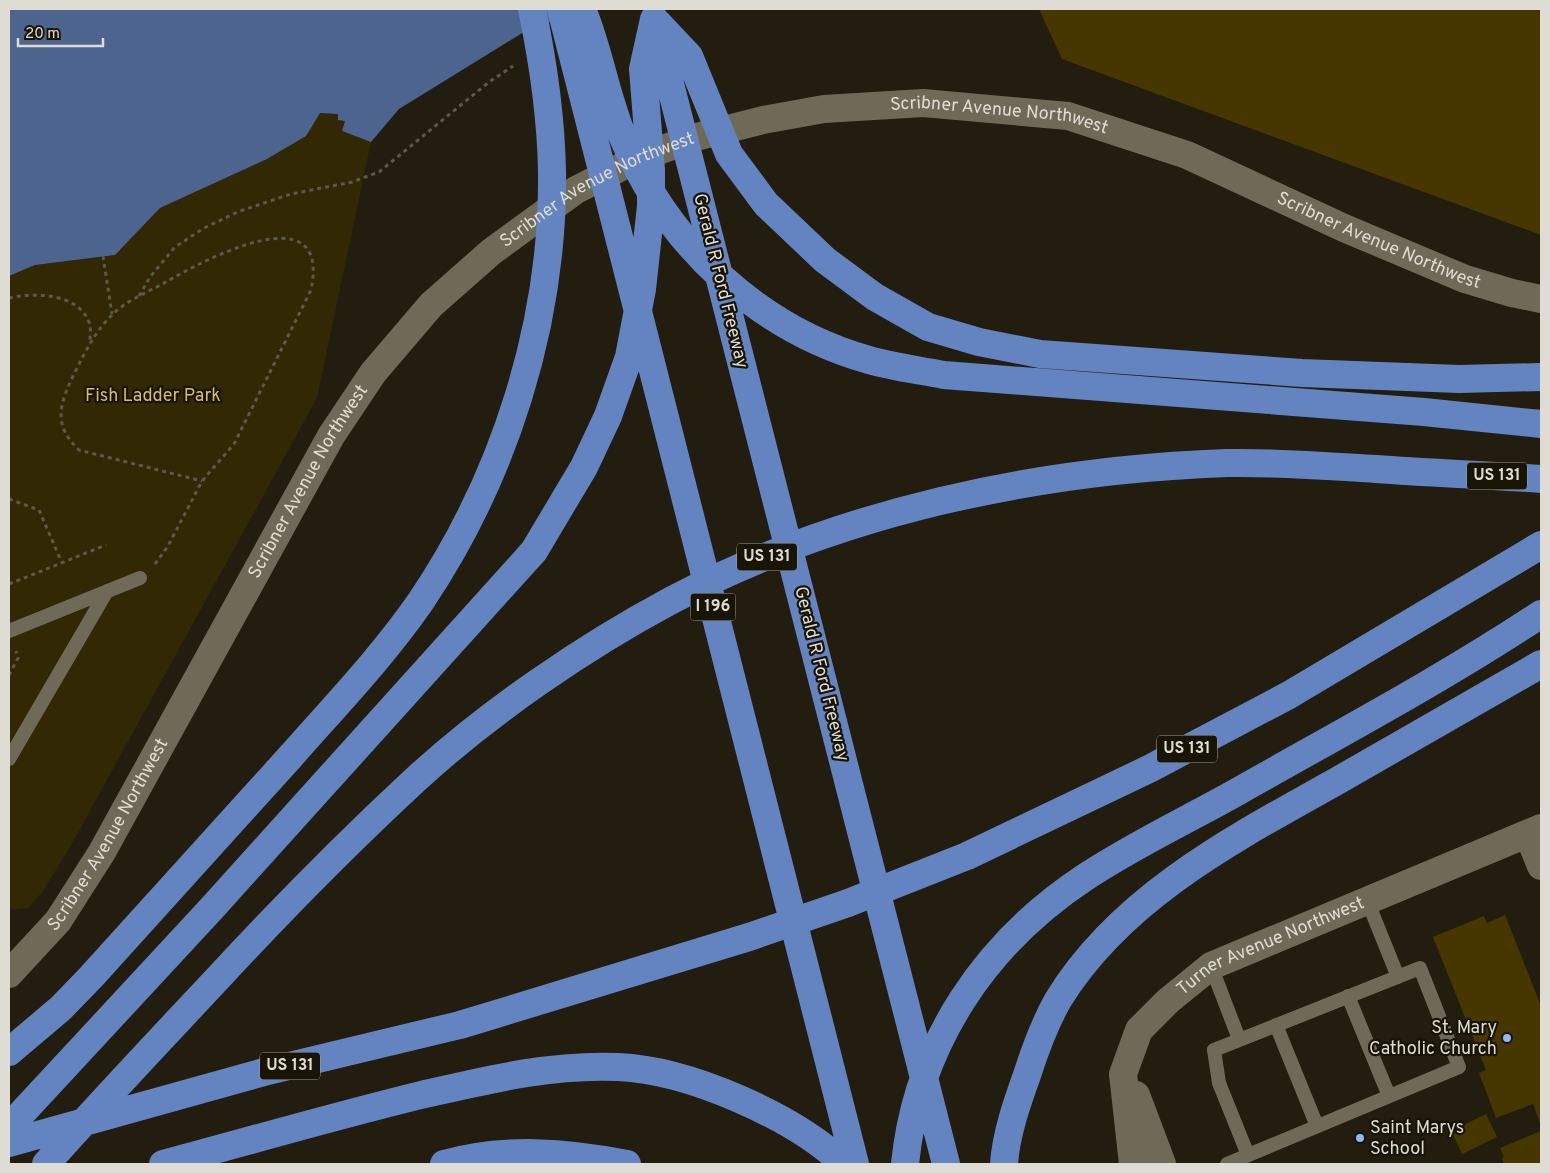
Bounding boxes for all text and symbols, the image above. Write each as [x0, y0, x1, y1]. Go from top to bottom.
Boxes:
scale bar [18, 15, 102, 47]
text: 20 m [25, 25, 60, 44]
street label: Scribner Avenue Northwest [889, 91, 1111, 140]
street label: Scribner Avenue Northwest [495, 127, 698, 253]
street label: Scribner Avenue Northwest [1273, 187, 1483, 295]
street label: Gerald R Ford Freeway [687, 191, 753, 371]
street label: Scribner Avenue Northwest [243, 380, 373, 583]
park label: Fish Ladder Park [85, 385, 221, 408]
road number: US 131 [1467, 462, 1527, 490]
road number: US 131 [737, 544, 797, 570]
street label: Gerald R Ford Freeway [788, 584, 854, 764]
road number: I 196 [690, 594, 736, 620]
street label: Scribner Avenue Northwest [43, 734, 174, 936]
road number: US 131 [1157, 736, 1217, 762]
street label: Turner Avenue Northwest [1172, 892, 1368, 1001]
place label: St. Mary Catholic Church [1369, 1017, 1497, 1061]
marker: St. Mary Catholic Church [1501, 1032, 1513, 1044]
road number: US 131 [260, 1052, 320, 1080]
place label: Saint Marys School [1370, 1117, 1464, 1161]
marker: Saint Marys School [1354, 1132, 1366, 1144]

